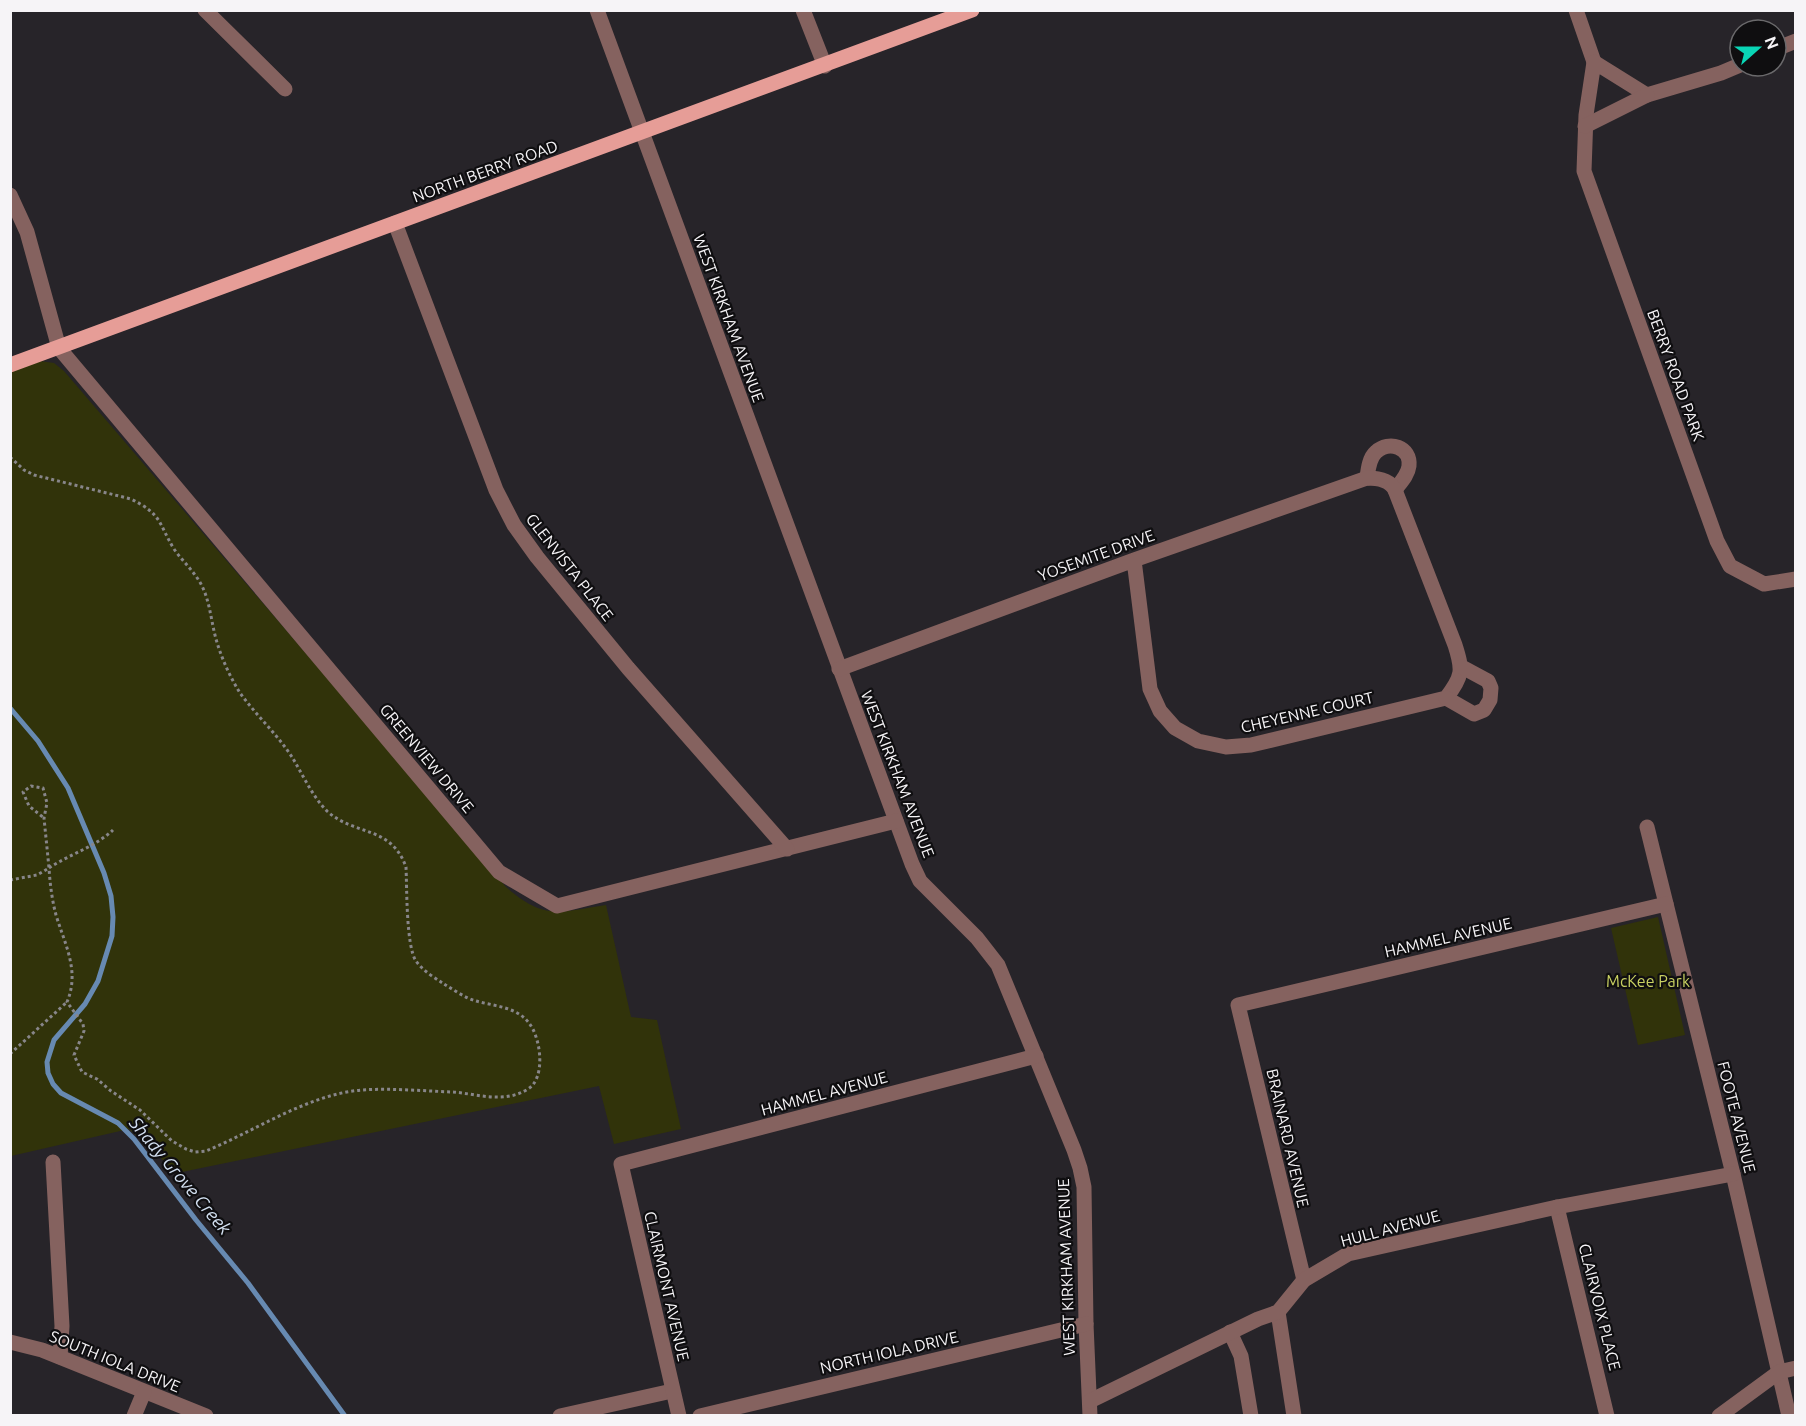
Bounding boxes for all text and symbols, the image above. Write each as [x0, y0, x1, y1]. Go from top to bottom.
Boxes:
north arrow [1728, 18, 1788, 78]
text: N [1761, 34, 1783, 51]
street label: NORTH BERRY ROAD [410, 136, 560, 206]
street label: WEST KIRKHAM AVENUE [690, 232, 768, 404]
street label: BERRY ROAD PARK [1644, 307, 1708, 443]
street label: GLENVISTA PLACE [523, 510, 617, 624]
street label: YOSEMITE DRIVE [1035, 526, 1157, 584]
street label: WEST KIRKHAM AVENUE [858, 688, 938, 860]
street label: CHEYENNE COURT [1239, 688, 1375, 736]
street label: GREENVIEW DRIVE [376, 700, 478, 816]
street label: HAMMEL AVENUE [1383, 914, 1513, 960]
park label: McKee Park [1606, 972, 1690, 990]
street label: FOOTE AVENUE [1714, 1059, 1760, 1175]
street label: HAMMEL AVENUE [759, 1067, 889, 1119]
street label: BRAINARD AVENUE [1263, 1067, 1313, 1209]
water label: Shady Grove Creek [125, 1112, 236, 1239]
street label: WEST KIRKHAM AVENUE [1054, 1178, 1078, 1356]
street label: HULL AVENUE [1338, 1206, 1442, 1250]
street label: CLAIRMONT AVENUE [641, 1209, 693, 1363]
street label: CLAIRVOIX PLACE [1576, 1242, 1624, 1372]
street label: SOUTH IOLA DRIVE [47, 1327, 183, 1395]
street label: NORTH IOLA DRIVE [818, 1327, 960, 1377]

